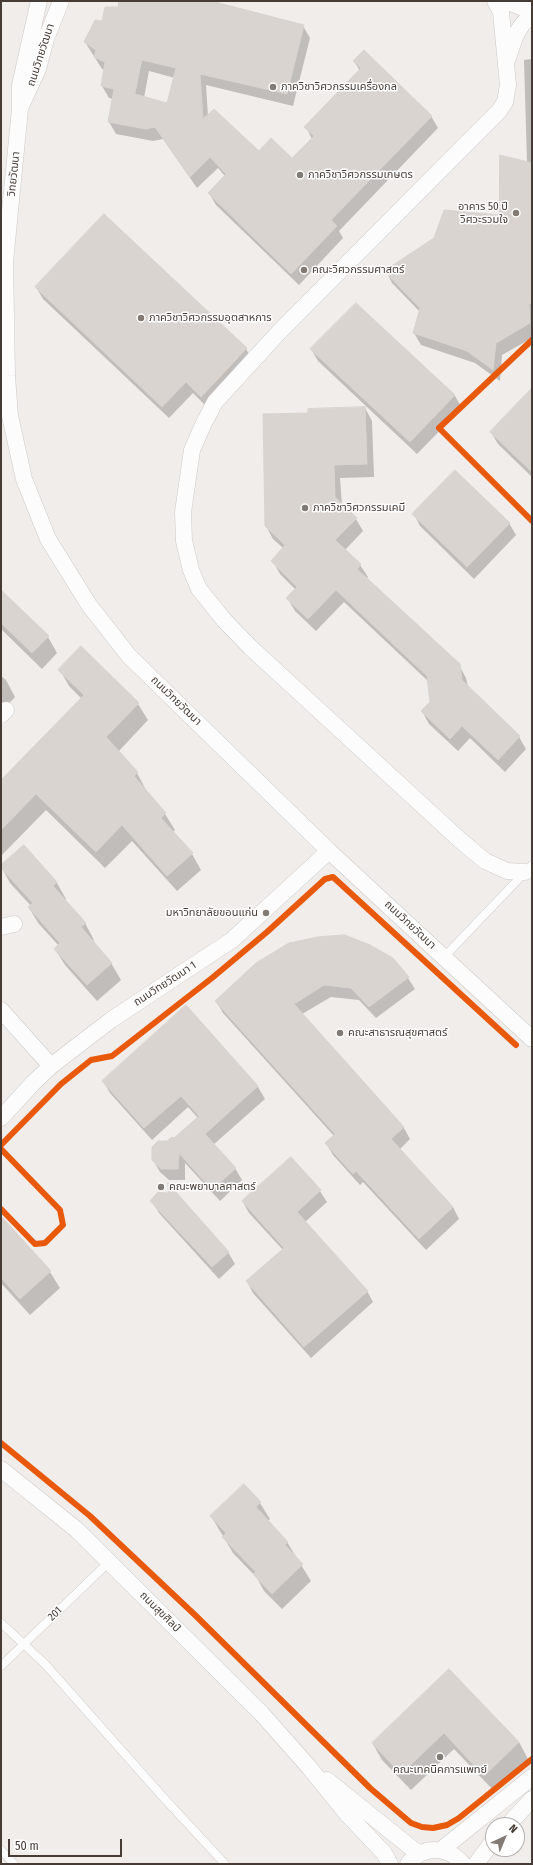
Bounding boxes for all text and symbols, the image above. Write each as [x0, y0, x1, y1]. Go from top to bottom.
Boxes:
street label: ถนนวิทยวัฒนา [25, 22, 57, 88]
place label: ภาควิชาวิศวกรรมเครื่องกล [281, 80, 397, 94]
marker: ภาควิชาวิศวกรรมเครื่องกล [268, 82, 278, 92]
street label: วิทยวัฒนา [5, 151, 23, 197]
place label: ภาควิชาวิศวกรรมเกษตร [308, 168, 413, 182]
marker: ภาควิชาวิศวกรรมเกษตร [295, 170, 305, 180]
place label: อาคาร 50 ปี วิศวะรวมใจ [458, 200, 508, 226]
marker: อาคาร 50 ปี วิศวะรวมใจ [511, 208, 521, 218]
place label: คณะวิศวกรรมศาสตร์ [312, 263, 404, 277]
marker: คณะวิศวกรรมศาสตร์ [299, 265, 309, 275]
place label: ภาควิชาวิศวกรรมอุตสาหการ [149, 311, 272, 325]
marker: ภาควิชาวิศวกรรมอุตสาหการ [136, 313, 146, 323]
place label: ภาควิชาวิศวกรรมเคมี [313, 501, 405, 515]
marker: ภาควิชาวิศวกรรมเคมี [300, 503, 310, 513]
street label: ถนนวิทยวัฒนา [148, 674, 204, 728]
street label: ถนนวิทยวัฒนา [382, 898, 438, 952]
place label: มหาวิทยาลัยขอนแก่น [166, 906, 258, 920]
marker: มหาวิทยาลัยขอนแก่น [261, 908, 271, 918]
street label: ถนนวิทยวัฒนา 1 [131, 959, 199, 1009]
place label: คณะสาธารณสุขศาสตร์ [348, 1026, 447, 1040]
marker: คณะสาธารณสุขศาสตร์ [335, 1028, 345, 1038]
place label: คณะพยาบาลศาสตร์ [169, 1180, 256, 1194]
marker: คณะพยาบาลศาสตร์ [156, 1182, 166, 1192]
street label: ถนนสุขศิลป์ [137, 1589, 183, 1635]
street label: 201 [45, 1604, 65, 1624]
marker: คณะเทคนิคการแพทย์ [435, 1752, 445, 1762]
place label: คณะเทคนิคการแพทย์ [393, 1763, 487, 1777]
north arrow [485, 1817, 525, 1857]
text: N [506, 1822, 520, 1836]
scale bar [10, 1831, 124, 1857]
text: 50 m [15, 1839, 39, 1853]

